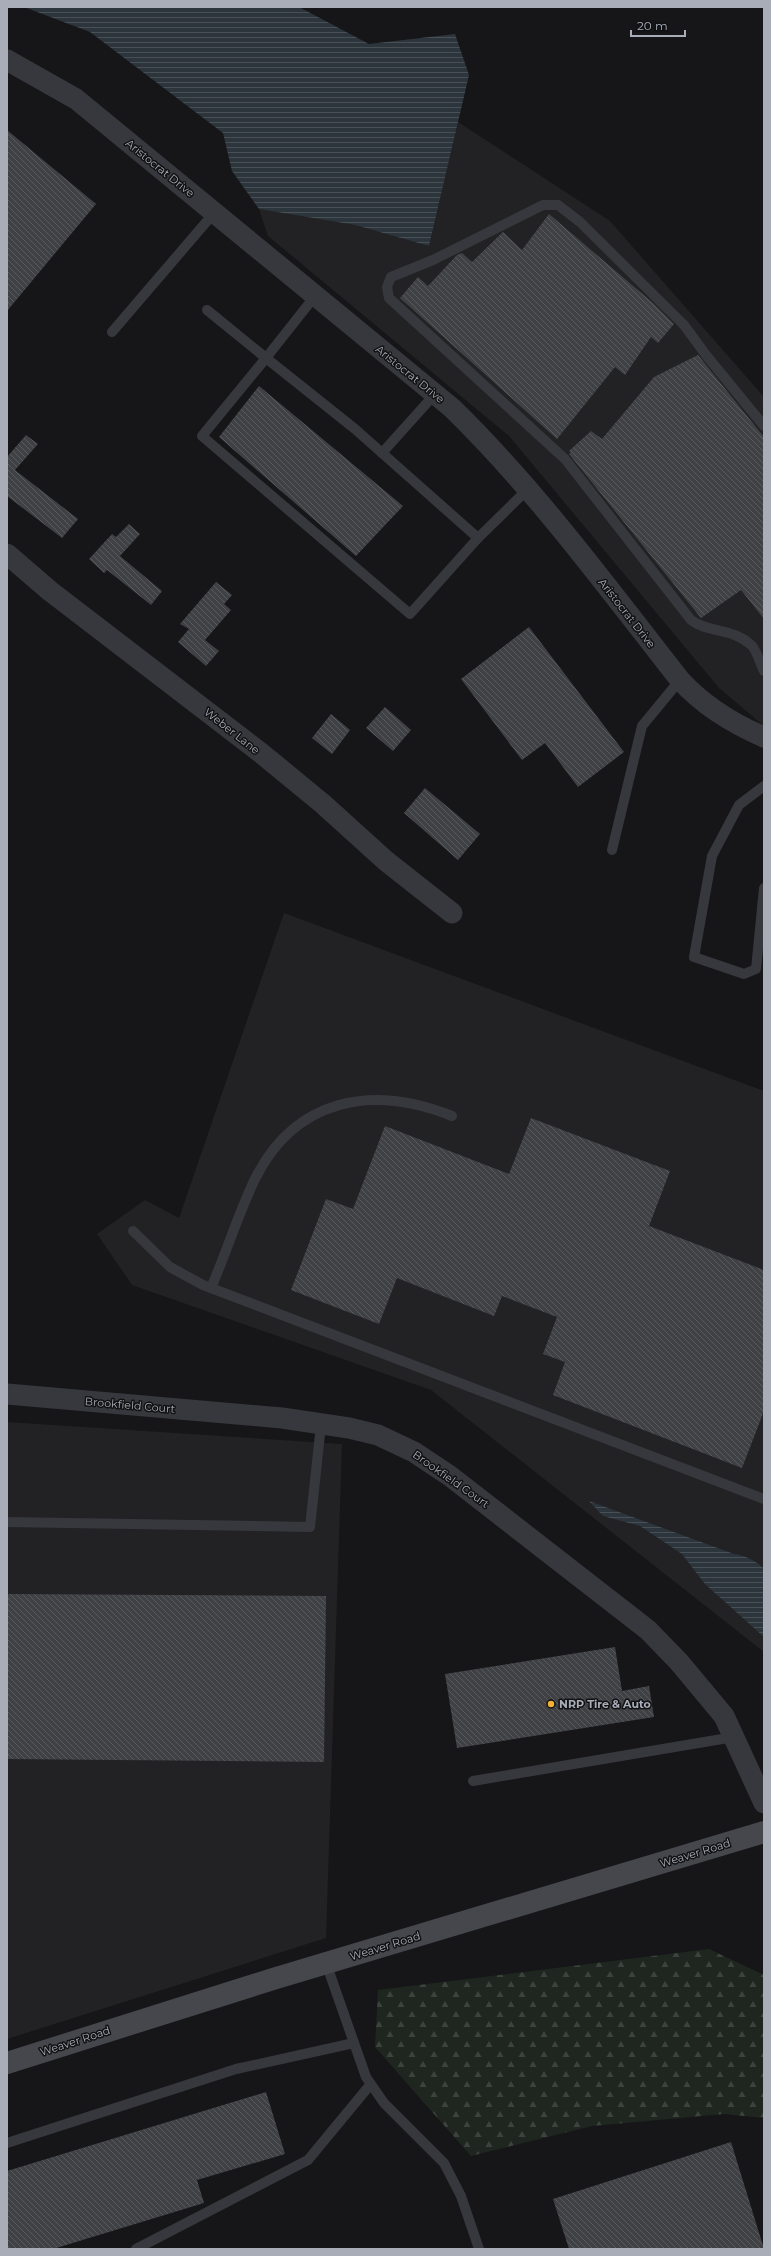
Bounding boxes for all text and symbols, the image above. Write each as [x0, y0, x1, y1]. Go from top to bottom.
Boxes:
scale bar [631, 12, 685, 38]
text: 20 m [637, 18, 668, 33]
street label: Aristocrat Drive [123, 136, 198, 200]
street label: Aristocrat Drive [373, 342, 448, 406]
street label: Aristocrat Drive [595, 575, 659, 651]
street label: Weber Lane [201, 705, 263, 757]
street label: Brookfield Court [84, 1394, 176, 1416]
street label: Brookfield Court [410, 1447, 492, 1511]
place label: NRP Tire & Auto [559, 1697, 651, 1711]
marker: NRP Tire & Auto [546, 1699, 556, 1709]
street label: Weaver Road [658, 1836, 732, 1870]
street label: Weaver Road [348, 1929, 422, 1963]
street label: Weaver Road [38, 2023, 112, 2059]

